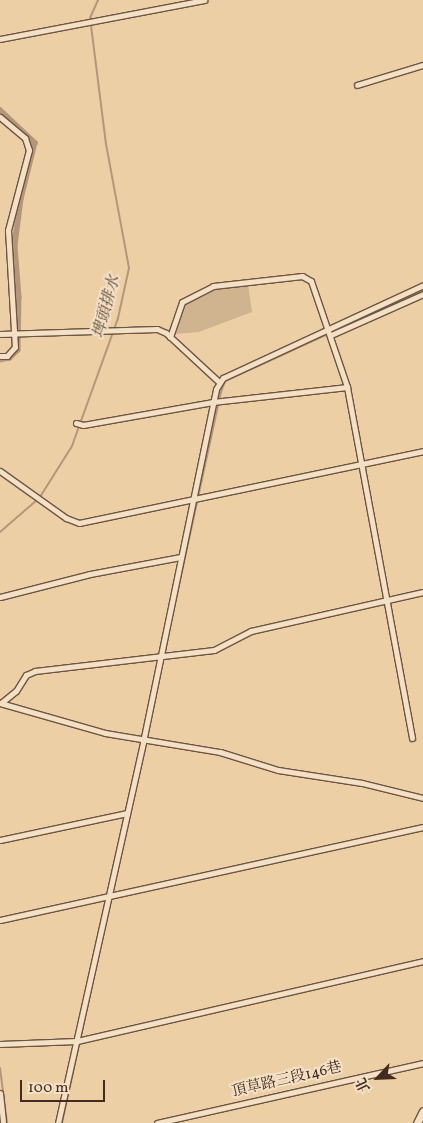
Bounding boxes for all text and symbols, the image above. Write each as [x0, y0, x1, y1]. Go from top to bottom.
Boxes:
water label: 埤頭排水 [89, 274, 125, 340]
north arrow [353, 1053, 403, 1103]
street label: 頂草路三段146巷 [230, 1059, 344, 1101]
scale bar [22, 1070, 108, 1102]
text: 北 [352, 1074, 376, 1095]
text: 100 m [28, 1078, 68, 1099]

